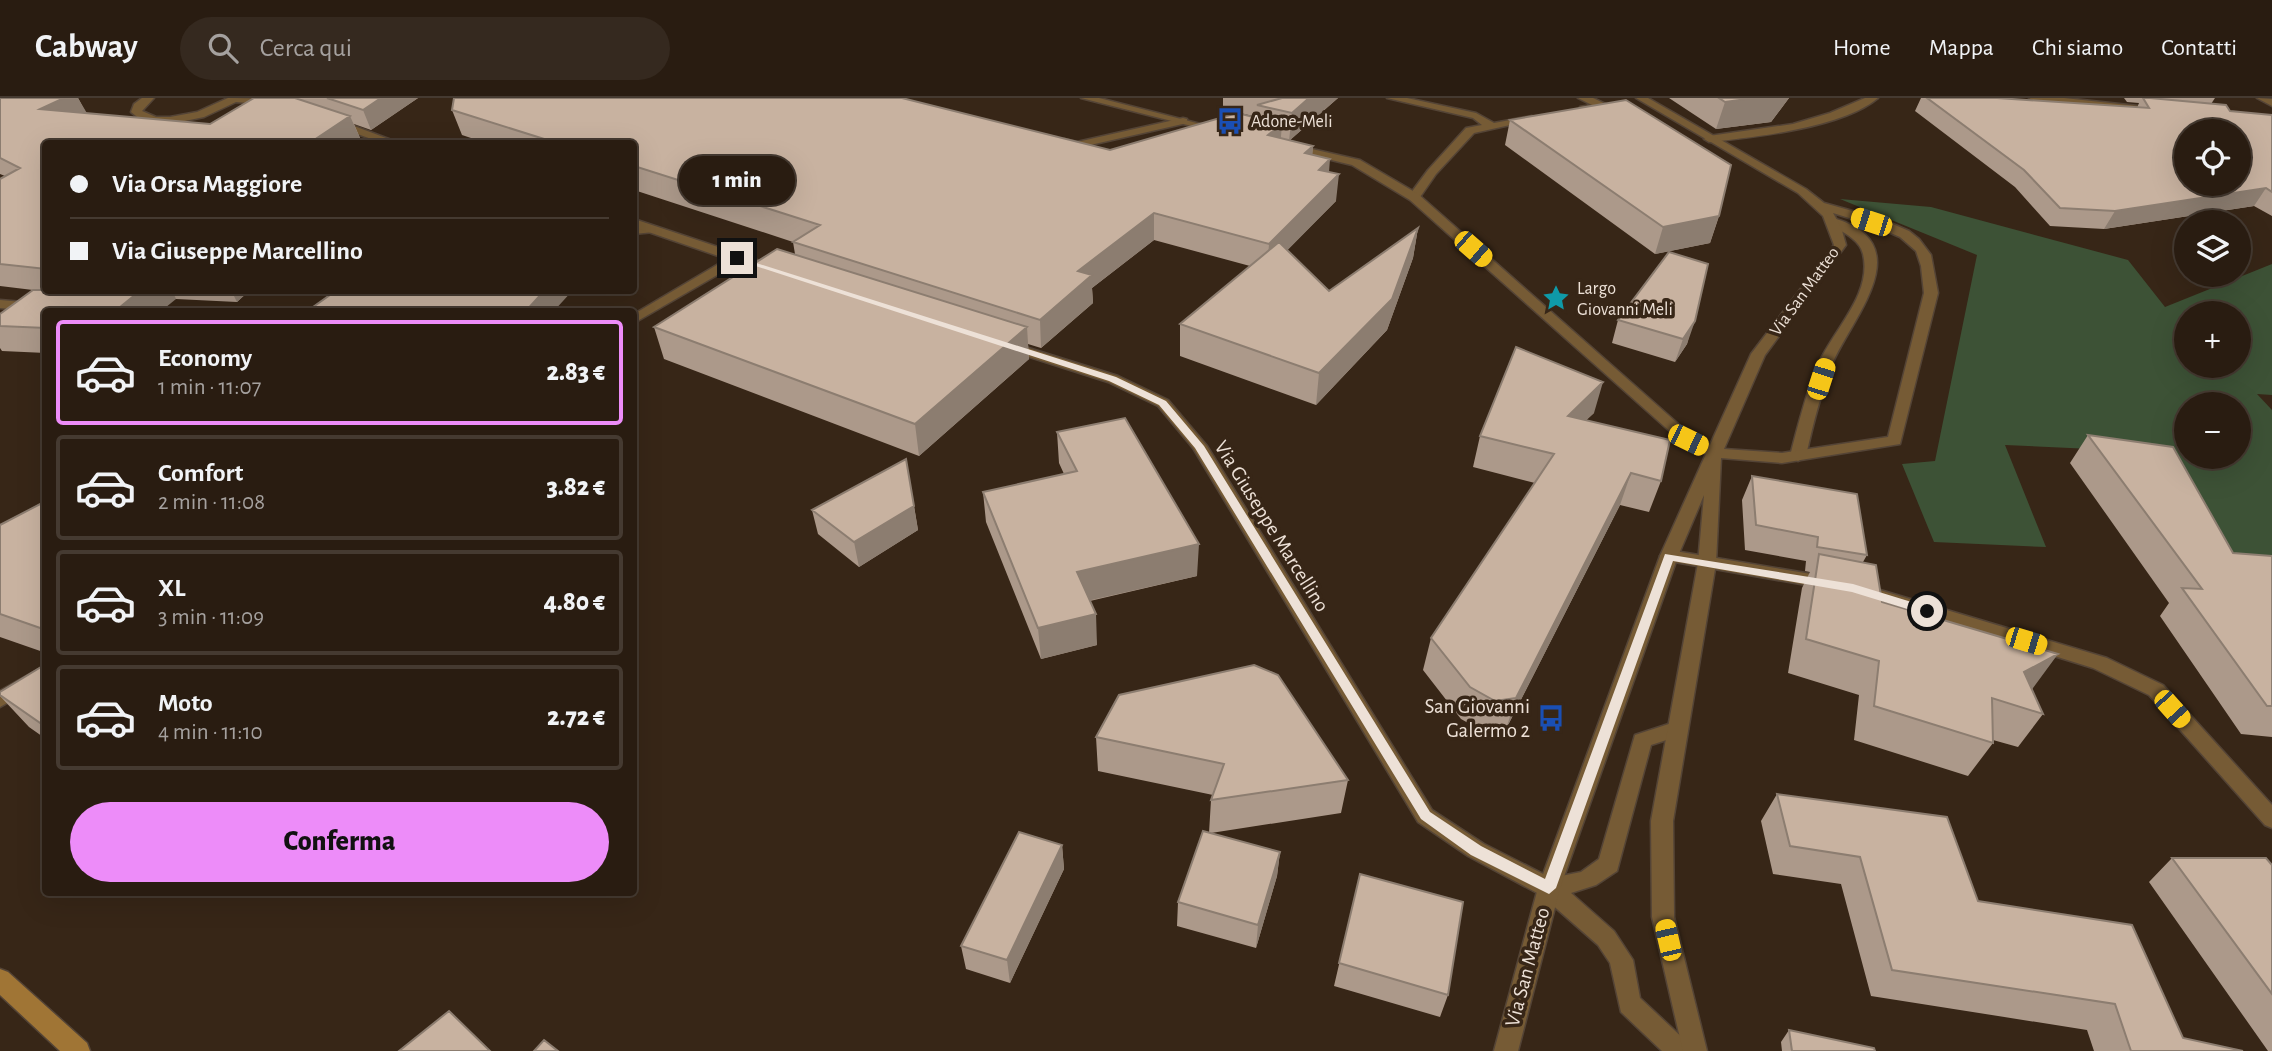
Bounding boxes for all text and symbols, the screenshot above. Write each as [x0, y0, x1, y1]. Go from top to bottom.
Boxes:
search box [180, 17, 670, 80]
icon: search [204, 29, 242, 67]
text: Cabway [35, 31, 138, 64]
text: Cerca qui [260, 35, 352, 61]
text: Home [1833, 36, 1891, 60]
text: Mappa [1929, 36, 1994, 60]
text: Chi siamo [2032, 36, 2123, 60]
text: Contatti [2161, 36, 2237, 60]
bus stop icon: Adone-Meli [1215, 106, 1245, 136]
place label: Adone-Meli [1251, 113, 1333, 131]
map controls [2174, 119, 2251, 469]
button: locate [2174, 119, 2251, 196]
callout: 1 min [679, 156, 795, 206]
text: 1 min [713, 169, 761, 192]
text: Via Orsa Maggiore [112, 171, 302, 197]
car [1848, 206, 1895, 238]
button: layers [2174, 210, 2251, 287]
car [1451, 227, 1496, 271]
text: Via Giuseppe Marcellino [112, 238, 363, 264]
route end [721, 242, 753, 274]
street label: Via San Matteo [1767, 244, 1843, 339]
place label: Largo Giovanni Meli [1577, 280, 1673, 319]
place icon: Largo Giovanni Meli [1541, 283, 1571, 313]
button: + [2174, 301, 2251, 378]
icon: car [74, 341, 137, 404]
text: Economy [158, 345, 252, 371]
car [1805, 356, 1838, 402]
text: 2.83 € [546, 359, 605, 385]
text: 1 min · 11:07 [158, 376, 261, 399]
button: − [2174, 392, 2251, 469]
car [1665, 421, 1712, 459]
street label: Via Giuseppe Marcellino [1210, 437, 1333, 616]
icon: car [74, 456, 137, 519]
text: Comfort [158, 460, 243, 486]
text: 3.82 € [546, 474, 605, 500]
text: 2 min · 11:08 [158, 491, 265, 514]
icon: car [74, 571, 137, 634]
text: XL [158, 575, 185, 601]
text: 4.80 € [543, 589, 605, 615]
route start [1911, 595, 1943, 627]
text: 3 min · 11:09 [158, 606, 264, 629]
car [2003, 625, 2050, 657]
icon: car [74, 686, 137, 749]
car [2151, 686, 2194, 732]
text: Moto [158, 690, 213, 716]
place label: San Giovanni Galermo 2 [1424, 696, 1530, 741]
bus stop icon: San Giovanni Galermo 2 [1536, 703, 1566, 733]
text: 2.72 € [547, 704, 605, 730]
text: 4 min · 11:10 [158, 721, 263, 744]
button: Conferma [70, 802, 609, 882]
street label: Via San Matteo [1501, 905, 1553, 1029]
car [1654, 917, 1683, 963]

